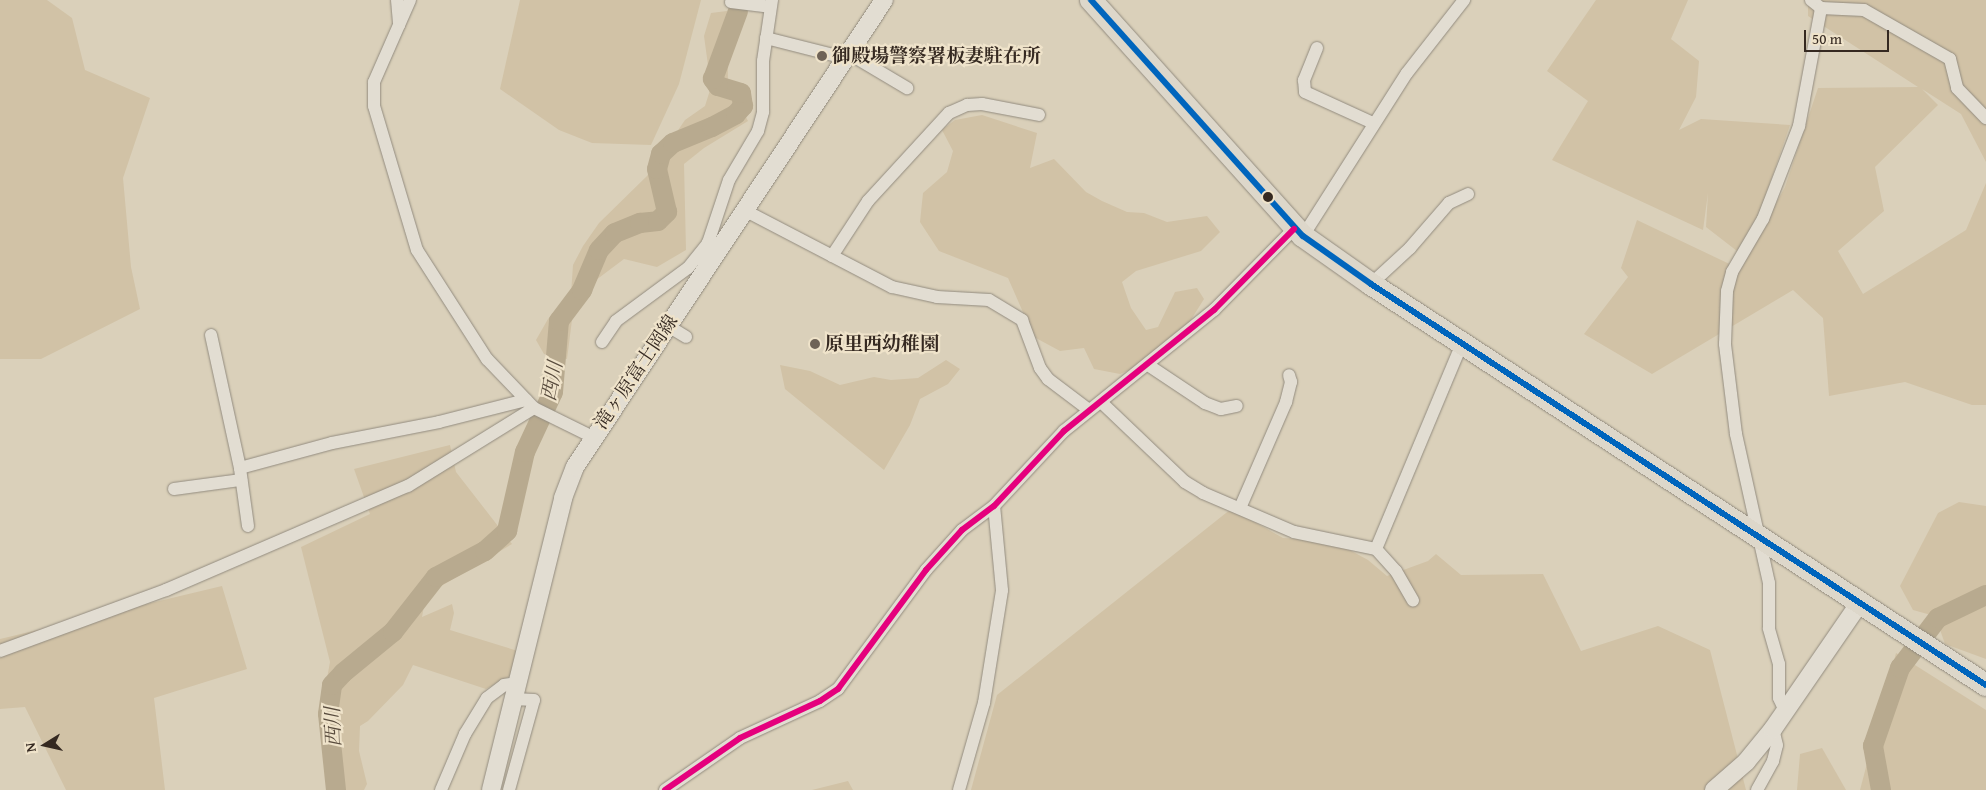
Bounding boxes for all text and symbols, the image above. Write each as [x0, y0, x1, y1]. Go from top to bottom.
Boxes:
scale bar [1806, 20, 1891, 52]
text: 50 m [1812, 28, 1842, 49]
place label: 御殿場警察署板妻駐在所 [832, 45, 1041, 67]
marker: 御殿場警察署板妻駐在所 [816, 50, 828, 62]
unlabelled marker [1263, 192, 1273, 202]
street label: 滝ヶ原富士岡線 [589, 310, 683, 434]
place label: 原里西幼稚園 [825, 333, 939, 355]
marker: 原里西幼稚園 [809, 338, 821, 350]
water label: 西川 [535, 359, 567, 403]
water label: 西川 [319, 707, 345, 747]
north arrow [20, 720, 70, 770]
text: N [20, 741, 41, 754]

